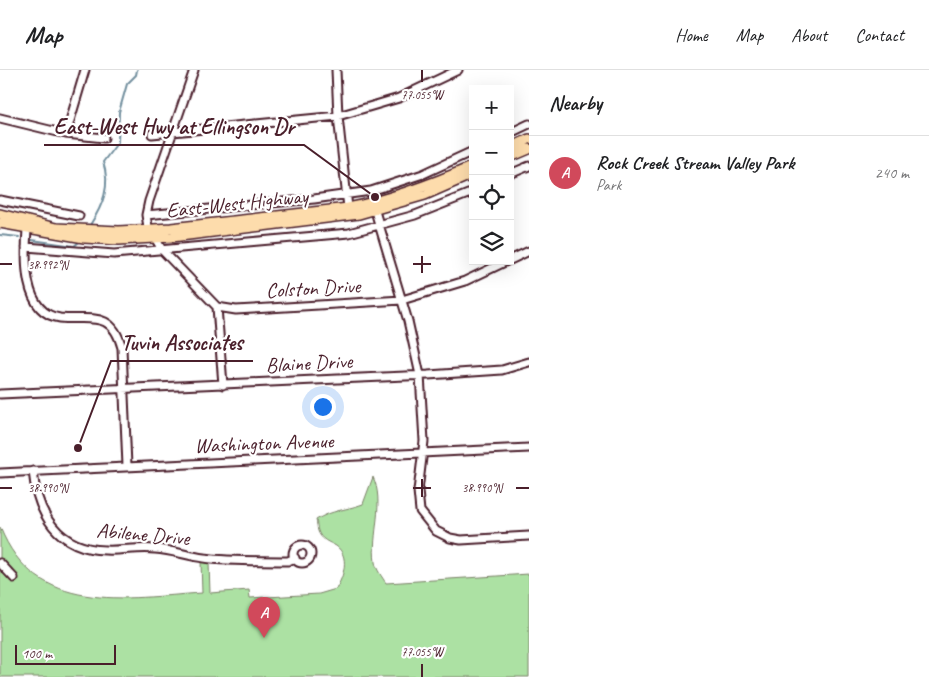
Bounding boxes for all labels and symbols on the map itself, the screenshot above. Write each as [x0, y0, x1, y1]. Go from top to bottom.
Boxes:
text: 77.055°W [401, 87, 445, 103]
callout: East-West Hwy at Ellingson Dr [44, 108, 304, 145]
text: East-West Hwy at Ellingson Dr [54, 113, 296, 141]
street label: East-West Highway [165, 182, 311, 223]
text: 38.992°N [28, 257, 70, 273]
street label: Colston Drive [265, 272, 363, 303]
callout: Tuvin Associates [111, 324, 253, 361]
text: Tuvin Associates [121, 329, 245, 357]
street label: Blaine Drive [265, 348, 354, 378]
your location [310, 394, 336, 420]
street label: Washington Avenue [194, 428, 335, 458]
text: 38.990°N [28, 480, 70, 496]
text: 38.990°N [462, 480, 504, 496]
street label: Abilene Drive [96, 517, 192, 551]
pin: A [248, 597, 280, 638]
scale bar [15, 642, 116, 665]
text: 77.055°W [401, 644, 445, 660]

